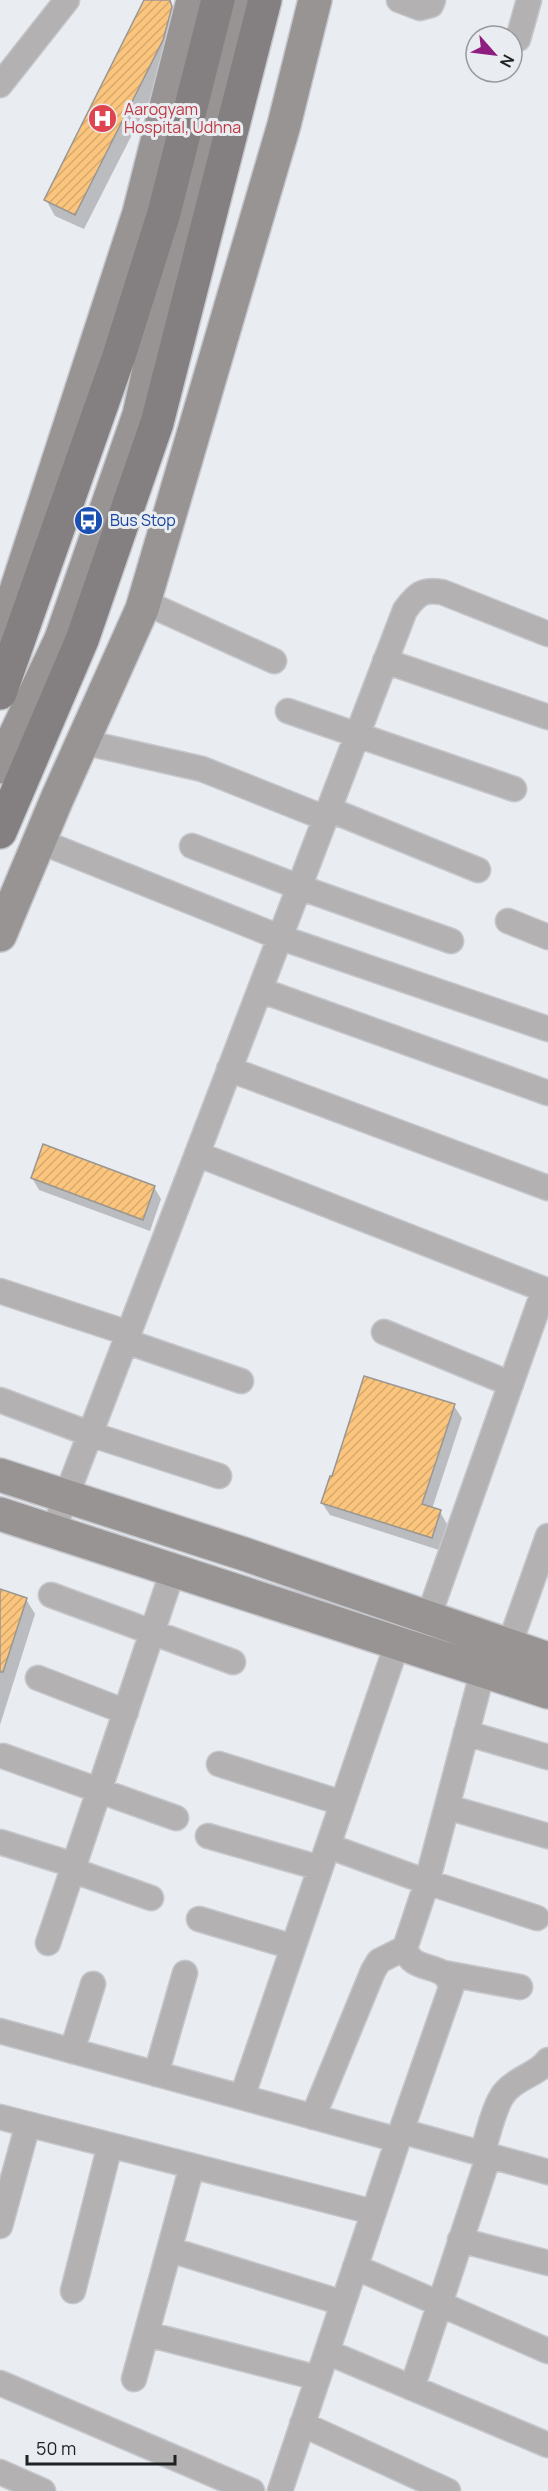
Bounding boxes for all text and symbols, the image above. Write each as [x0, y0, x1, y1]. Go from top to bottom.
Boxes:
north arrow [464, 24, 524, 84]
text: N [495, 51, 520, 71]
place label: Aarogyam Hospital, Udhna [124, 98, 241, 138]
hospital icon: Aarogyam Hospital, Udhna [87, 102, 119, 134]
bus stop icon: Bus Stop [73, 504, 105, 536]
place label: Bus Stop [110, 509, 176, 531]
scale bar [27, 2428, 176, 2466]
text: 50 m [36, 2436, 76, 2460]

